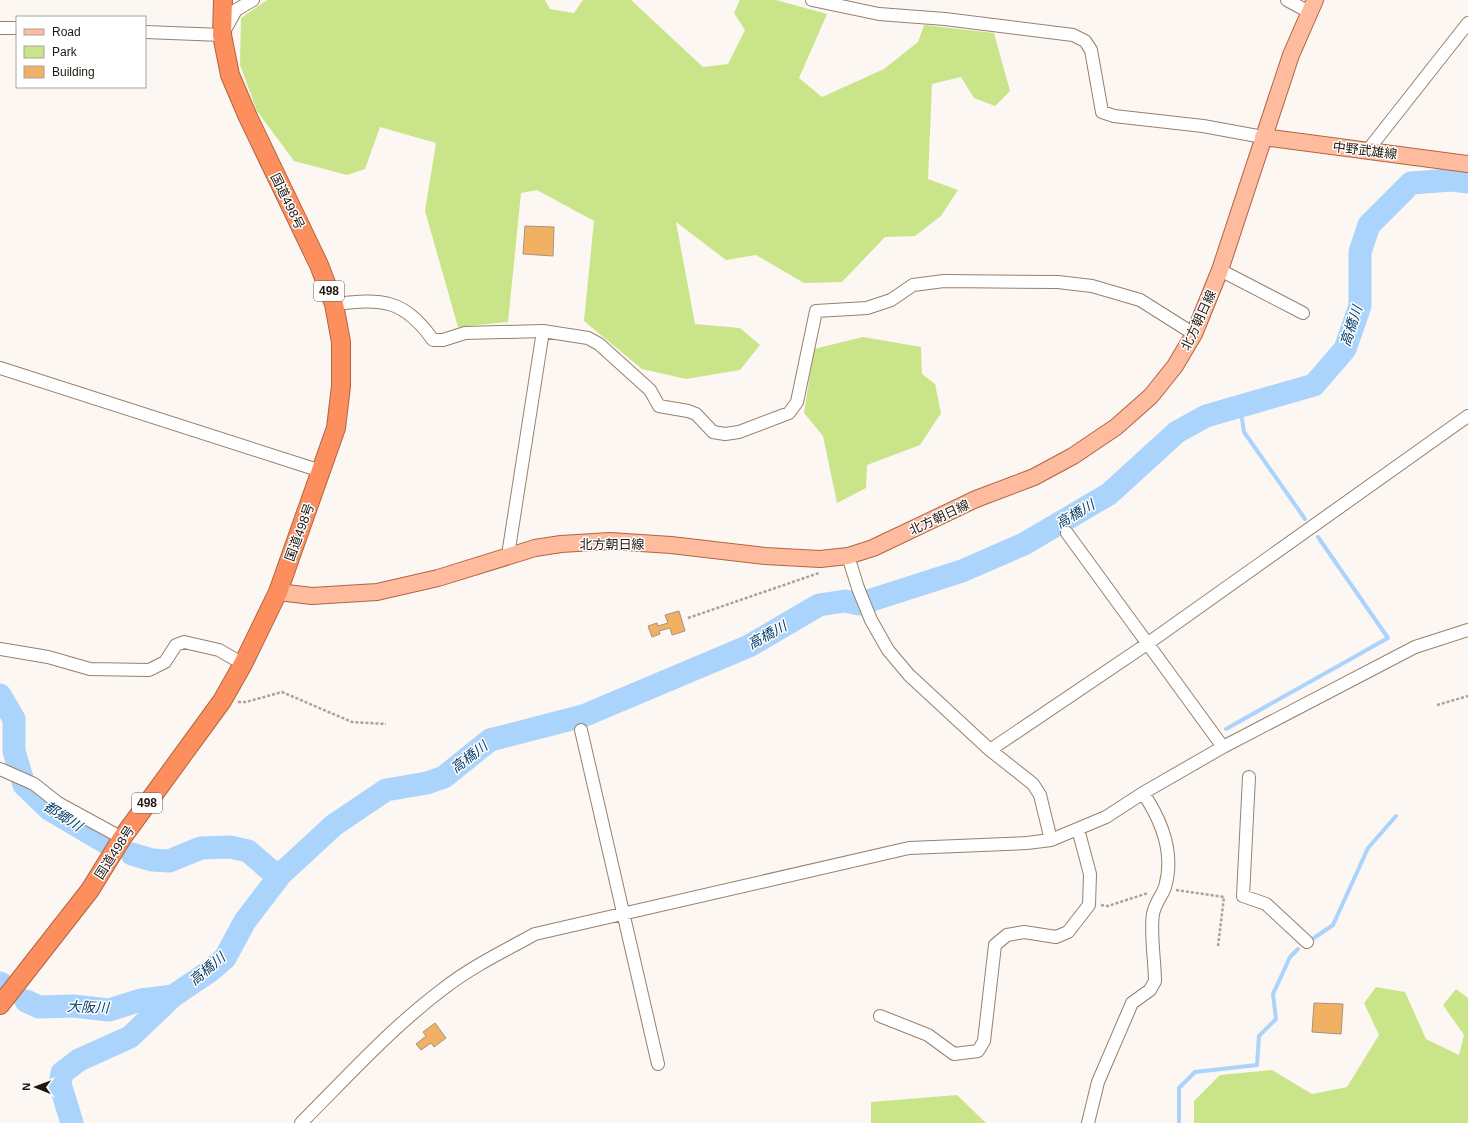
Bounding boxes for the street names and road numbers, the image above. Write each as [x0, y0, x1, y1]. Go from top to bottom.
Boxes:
street label: 中野武雄線 [1332, 139, 1398, 162]
street label: 国道498号 [268, 171, 308, 232]
road number: 498 [314, 281, 344, 301]
street label: 北方朝日線 [1178, 288, 1219, 353]
street label: 北方朝日線 [907, 497, 972, 538]
street label: 国道498号 [282, 501, 317, 563]
street label: 北方朝日線 [579, 537, 645, 552]
road number: 498 [132, 793, 162, 813]
street label: 国道498号 [92, 823, 137, 882]

